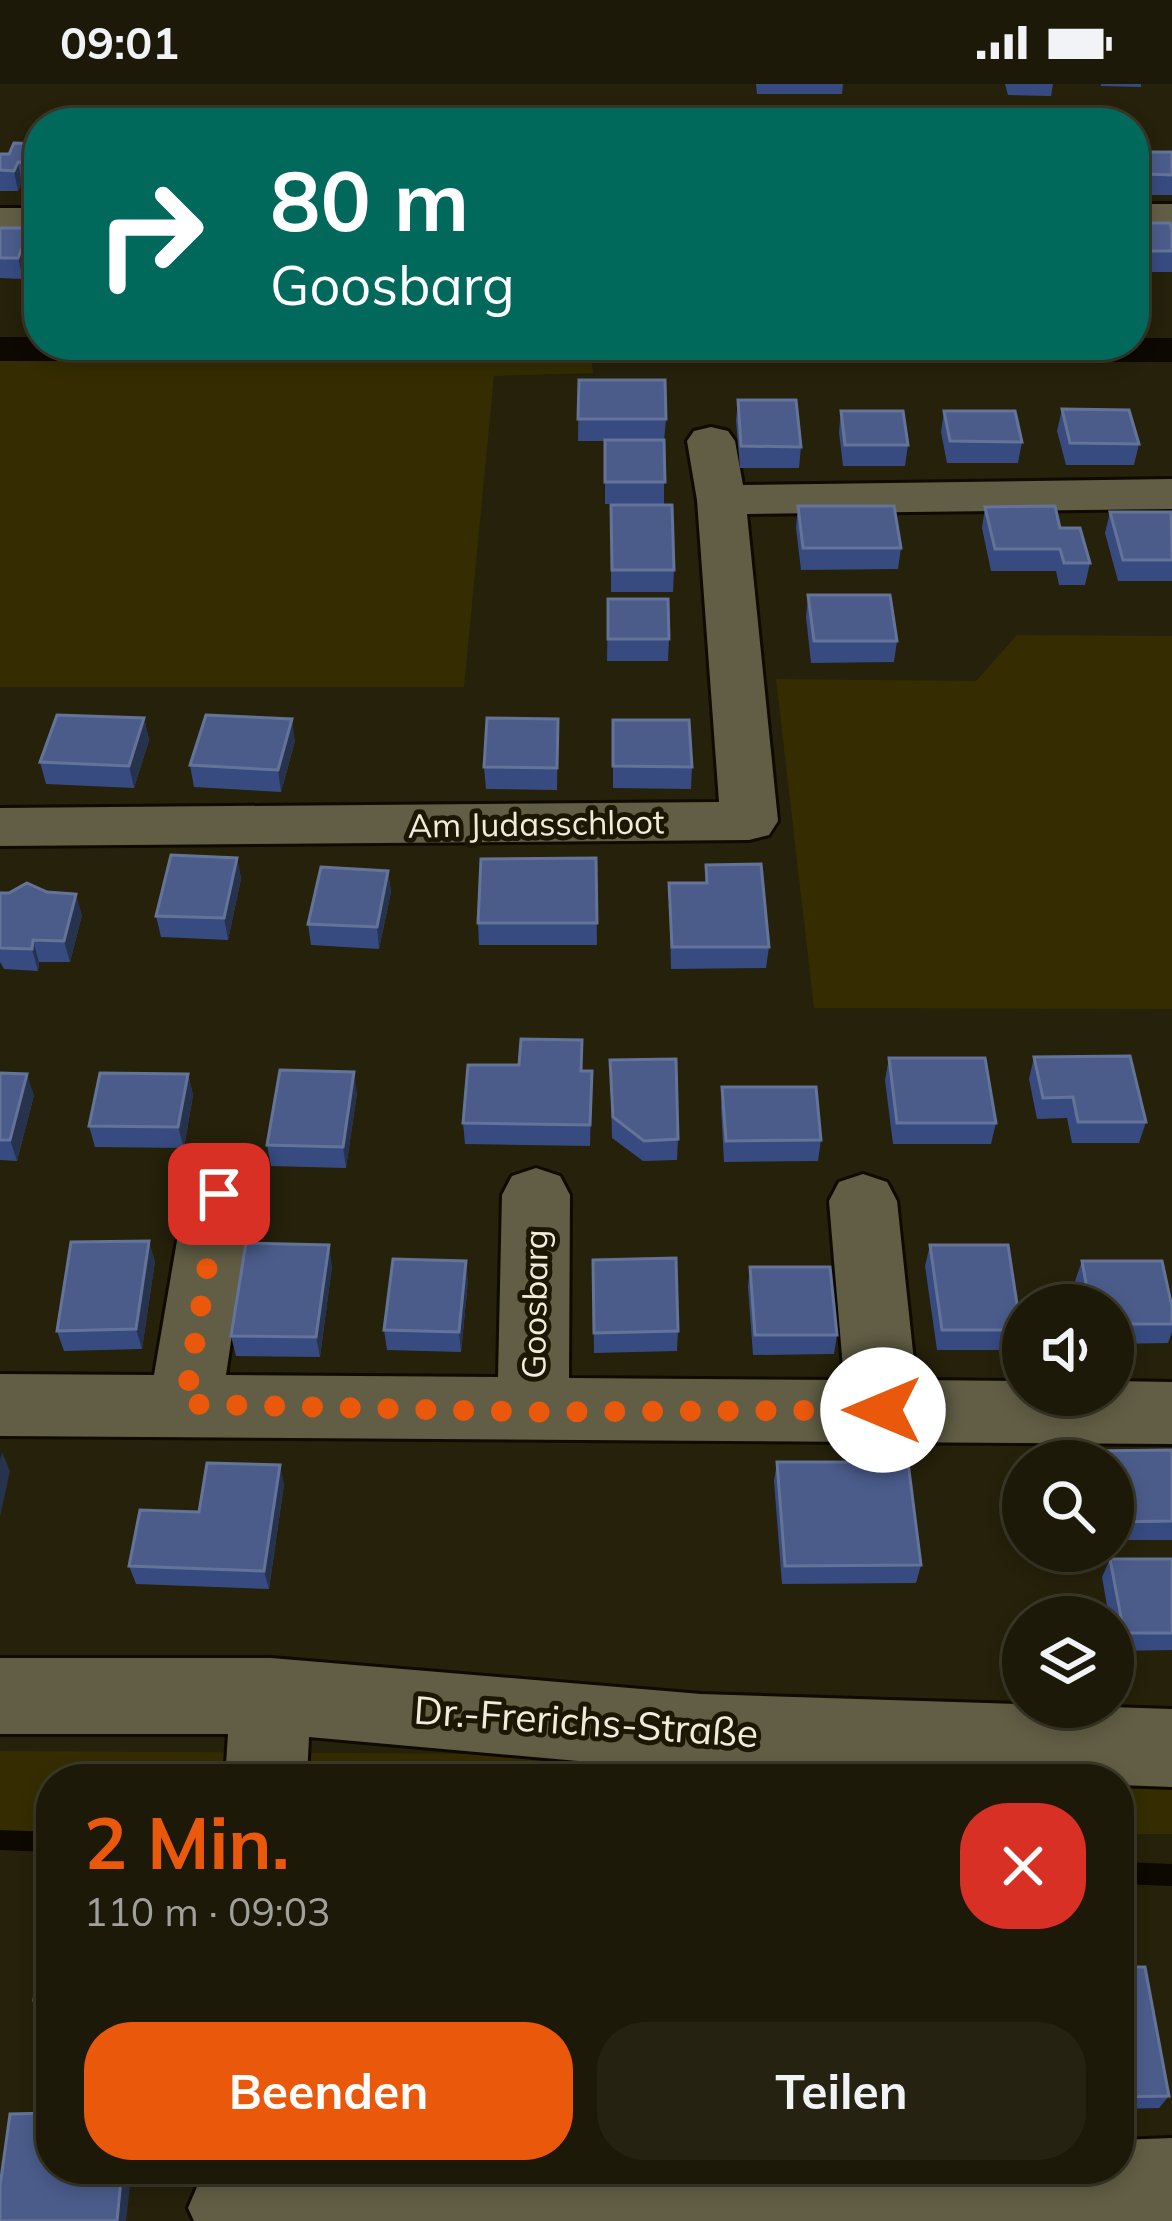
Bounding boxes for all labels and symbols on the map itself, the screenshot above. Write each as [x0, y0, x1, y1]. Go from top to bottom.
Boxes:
street label: Am Judasschloot [407, 800, 665, 846]
pin [168, 1143, 270, 1245]
street label: Goosbarg [512, 1229, 556, 1379]
position arrow [820, 1347, 946, 1473]
street label: Dr.-Frerichs-Straße [412, 1685, 760, 1757]

